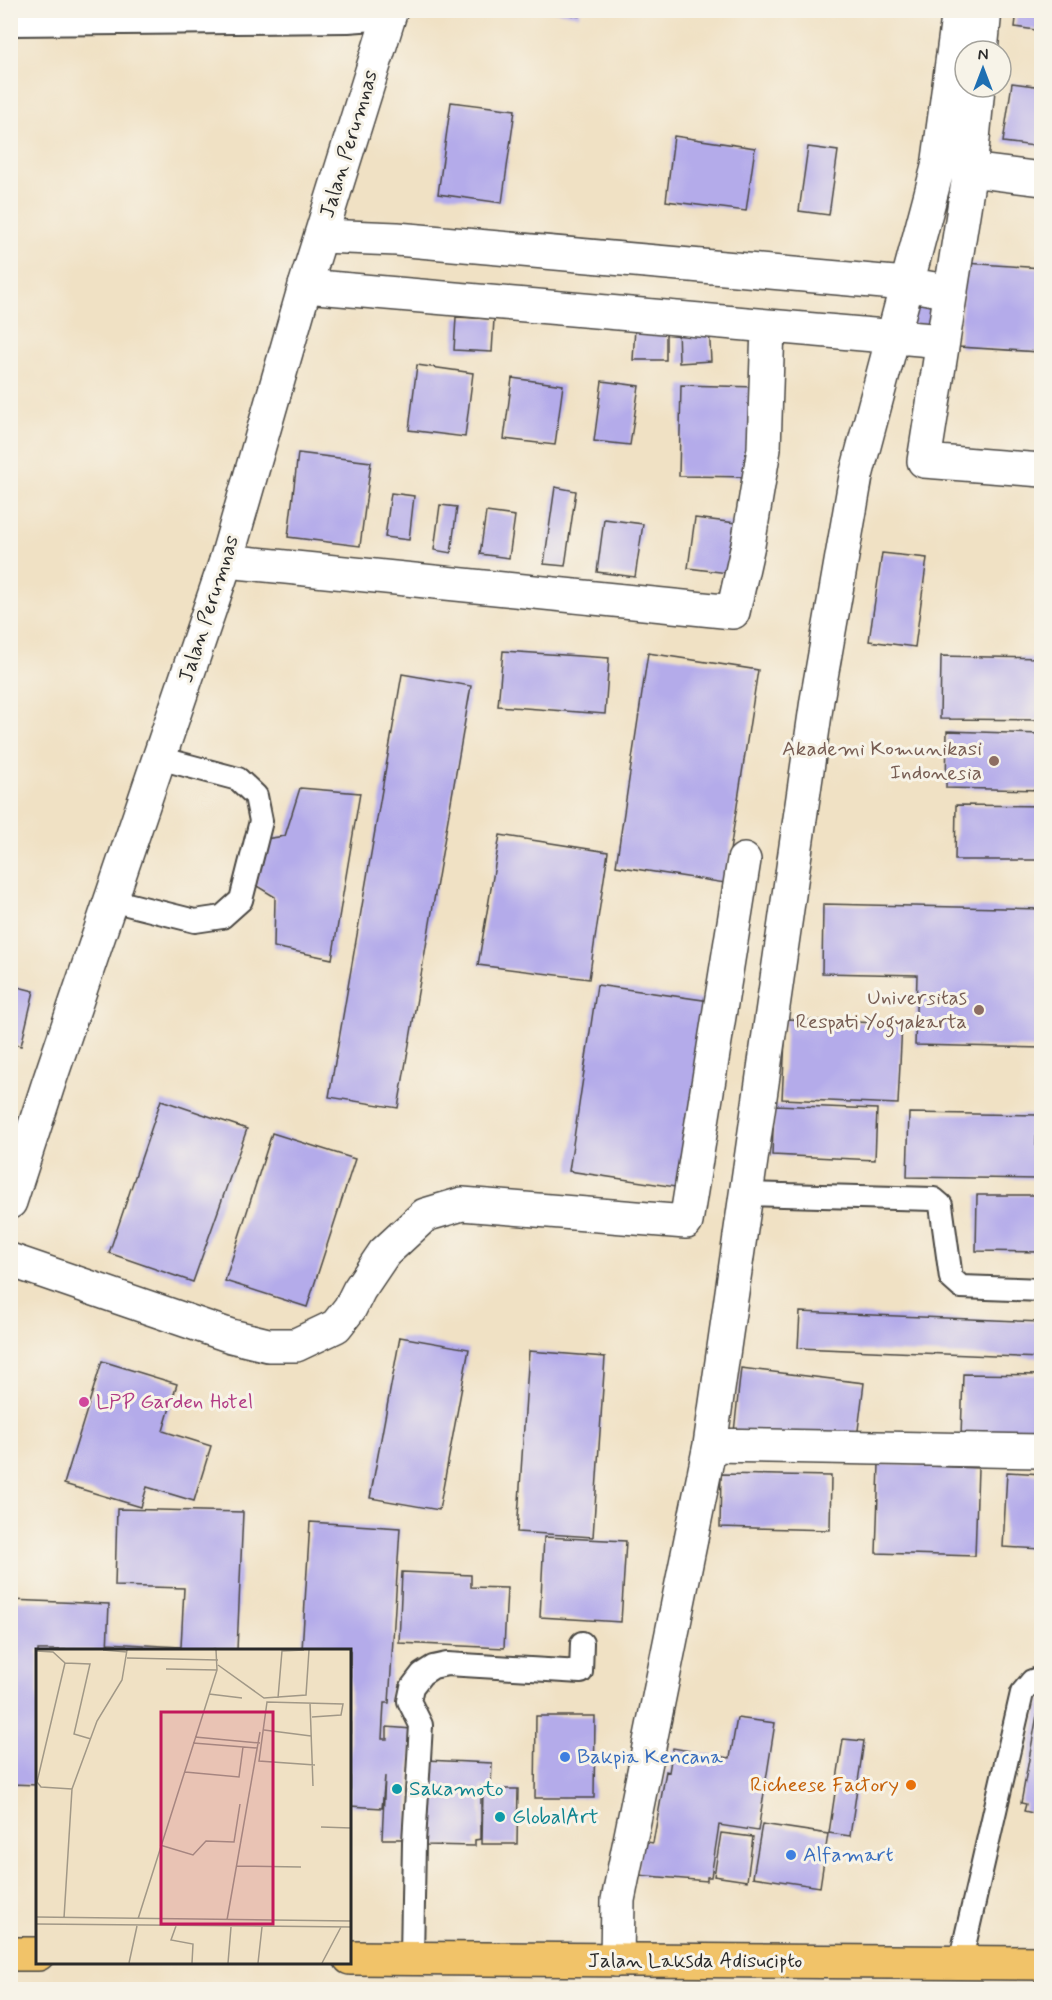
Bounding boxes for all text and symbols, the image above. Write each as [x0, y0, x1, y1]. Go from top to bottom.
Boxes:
north arrow [953, 39, 1013, 99]
text: N [978, 45, 988, 66]
street label: Jalan Perumnas [313, 67, 385, 221]
street label: Jalan Perumnas [172, 532, 246, 686]
place label: Akademi Komunikasi Indonesia [782, 735, 982, 787]
marker: Akademi Komunikasi Indonesia [987, 754, 1001, 768]
place label: Universitas Respati Yogyakarta [796, 984, 967, 1038]
marker: Universitas Respati Yogyakarta [972, 1003, 986, 1017]
place label: LPP Garden Hotel [96, 1388, 253, 1416]
marker: LPP Garden Hotel [77, 1395, 91, 1409]
inset map [36, 1649, 351, 1964]
place label: Bakpia Kencana [577, 1743, 723, 1771]
marker: Bakpia Kencana [558, 1750, 572, 1764]
place label: Richeese Factory [750, 1771, 899, 1799]
place label: Sakamoto [409, 1775, 504, 1803]
marker: Richeese Factory [904, 1778, 918, 1792]
marker: Sakamoto [390, 1782, 404, 1796]
place label: GlobalArt [512, 1803, 599, 1831]
marker: GlobalArt [493, 1810, 507, 1824]
place label: Alfamart [803, 1841, 894, 1869]
marker: Alfamart [784, 1848, 798, 1862]
street label: Jalan Laksda Adisucipto [588, 1947, 802, 1975]

